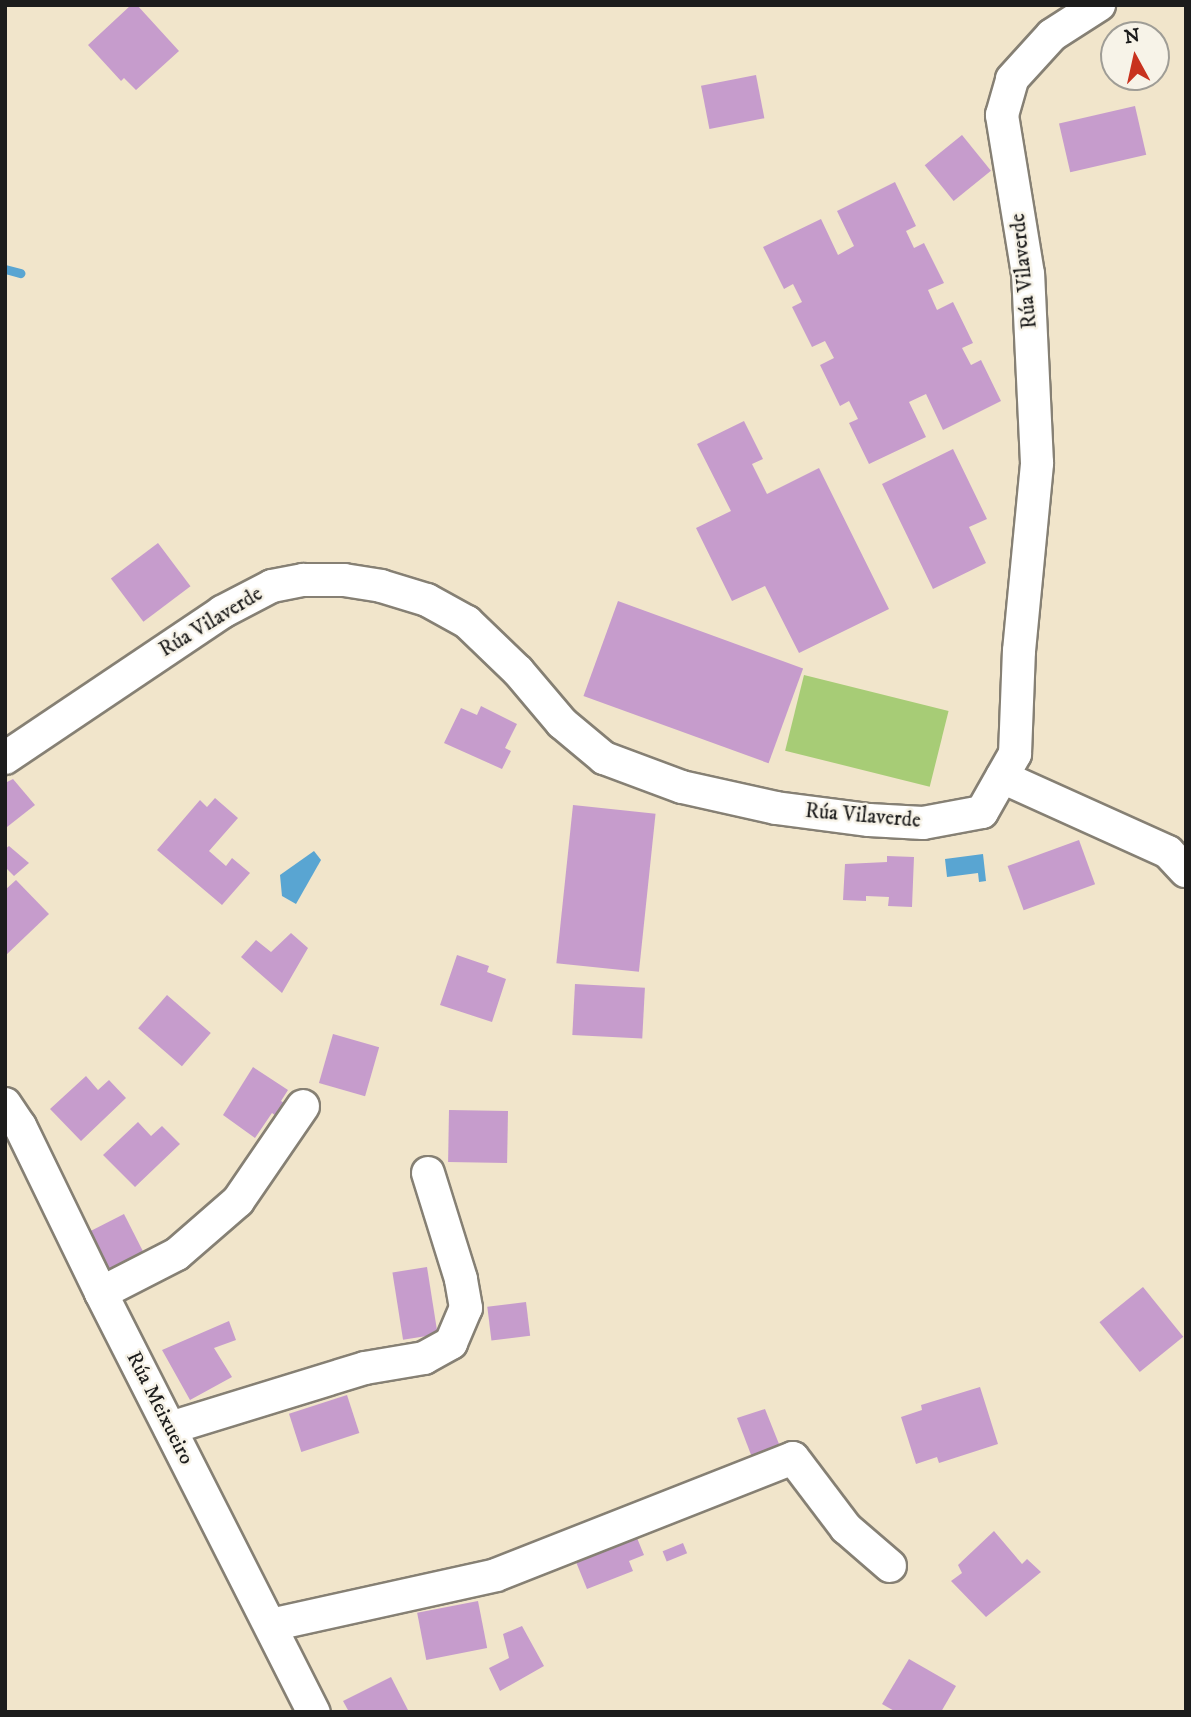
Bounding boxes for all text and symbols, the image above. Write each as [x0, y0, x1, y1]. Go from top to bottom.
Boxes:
north arrow [1100, 21, 1170, 91]
text: N [1123, 24, 1142, 49]
street label: Rúa Vilaverde [1005, 212, 1043, 330]
street label: Rúa Vilaverde [155, 581, 267, 663]
street label: Rúa Vilaverde [804, 798, 922, 834]
street label: Rúa Meixueiro [121, 1347, 199, 1469]

